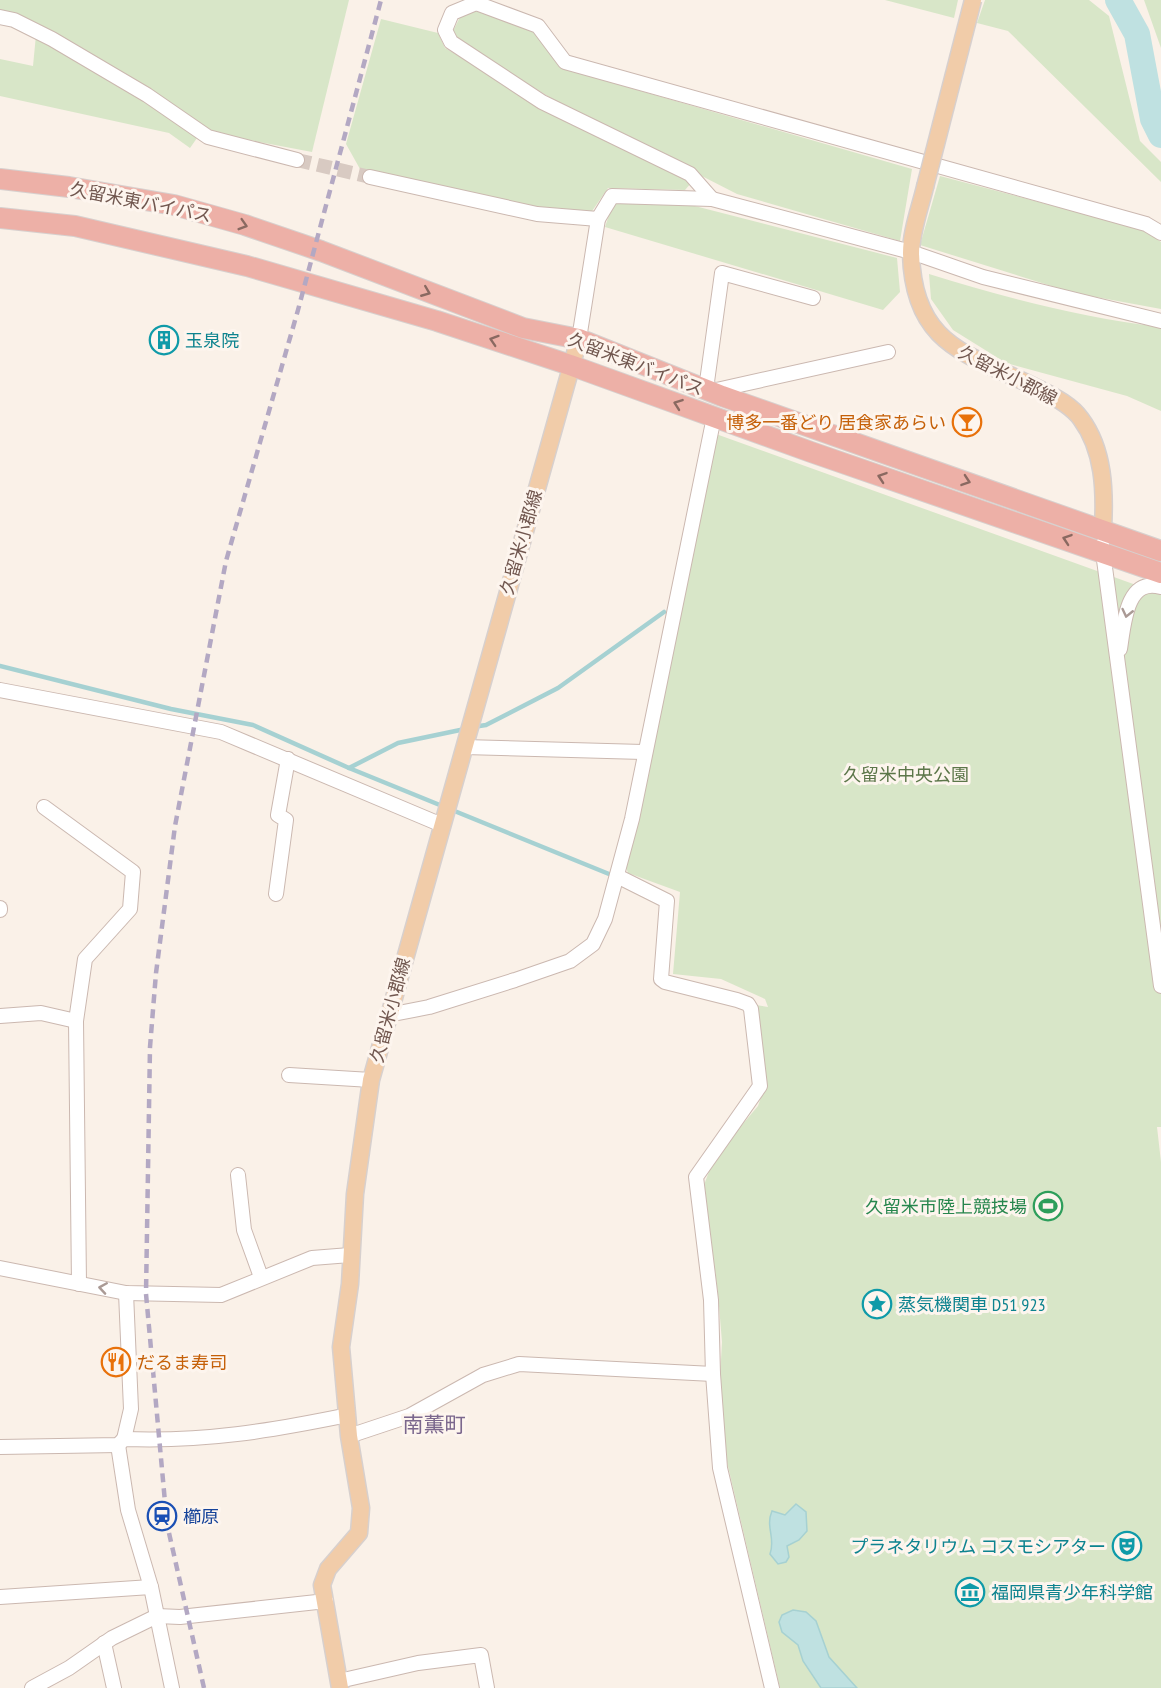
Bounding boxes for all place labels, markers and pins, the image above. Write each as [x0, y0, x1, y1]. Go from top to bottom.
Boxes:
building icon: 玉泉院 [148, 324, 180, 356]
place label: 玉泉院 [185, 329, 239, 352]
bar icon: 博多一番どり 居食家あらい [951, 406, 983, 438]
place label: 博多一番どり 居食家あらい [726, 411, 946, 434]
sports icon: 久留米市陸上競技場 [1032, 1190, 1064, 1222]
place label: 久留米市陸上競技場 [865, 1195, 1027, 1218]
place icon: 蒸気機関車 D51 923 [861, 1288, 893, 1320]
place label: 蒸気機関車 D51 923 [898, 1293, 1046, 1316]
restaurant icon: だるま寿司 [100, 1346, 132, 1378]
place label: だるま寿司 [137, 1351, 227, 1374]
station icon: 櫛原 [146, 1500, 178, 1532]
place label: 櫛原 [183, 1505, 219, 1528]
theatre icon: プラネタリウム コスモシアター [1111, 1530, 1143, 1562]
place label: プラネタリウム コスモシアター [850, 1535, 1106, 1558]
museum icon: 福岡県青少年科学館 [954, 1576, 986, 1608]
place label: 福岡県青少年科学館 [991, 1581, 1153, 1604]

